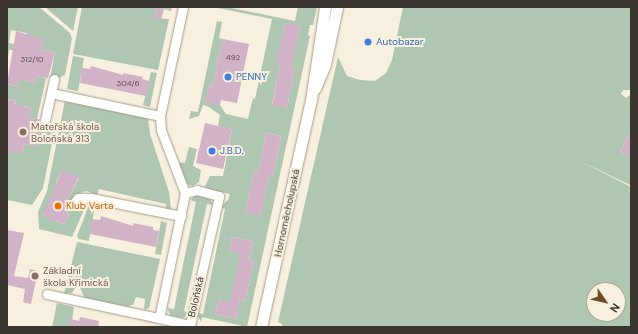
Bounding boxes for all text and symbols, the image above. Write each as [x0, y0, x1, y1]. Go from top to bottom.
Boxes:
place label: Autobazar [376, 36, 423, 48]
marker: Autobazar [363, 37, 373, 47]
house number: 492 [226, 53, 240, 63]
house number: 312/10 [21, 55, 43, 65]
place label: PENNY [236, 71, 267, 83]
marker: PENNY [223, 72, 233, 82]
house number: 304/6 [117, 79, 139, 89]
place label: Mateřská škola Boloňská 313 [31, 120, 99, 144]
marker: Mateřská škola Boloňská 313 [18, 127, 28, 137]
place label: J.B.D. [220, 145, 243, 157]
marker: J.B.D. [207, 146, 217, 156]
street label: Hornoměcholupská [272, 168, 302, 258]
place label: Klub Varta [66, 200, 113, 212]
marker: Klub Varta [53, 201, 63, 211]
place label: Základní škola Křimická [43, 264, 108, 288]
marker: Základní škola Křimická [30, 271, 40, 281]
street label: Boloňská [186, 276, 206, 318]
north arrow [586, 282, 626, 322]
text: N [607, 301, 623, 315]

